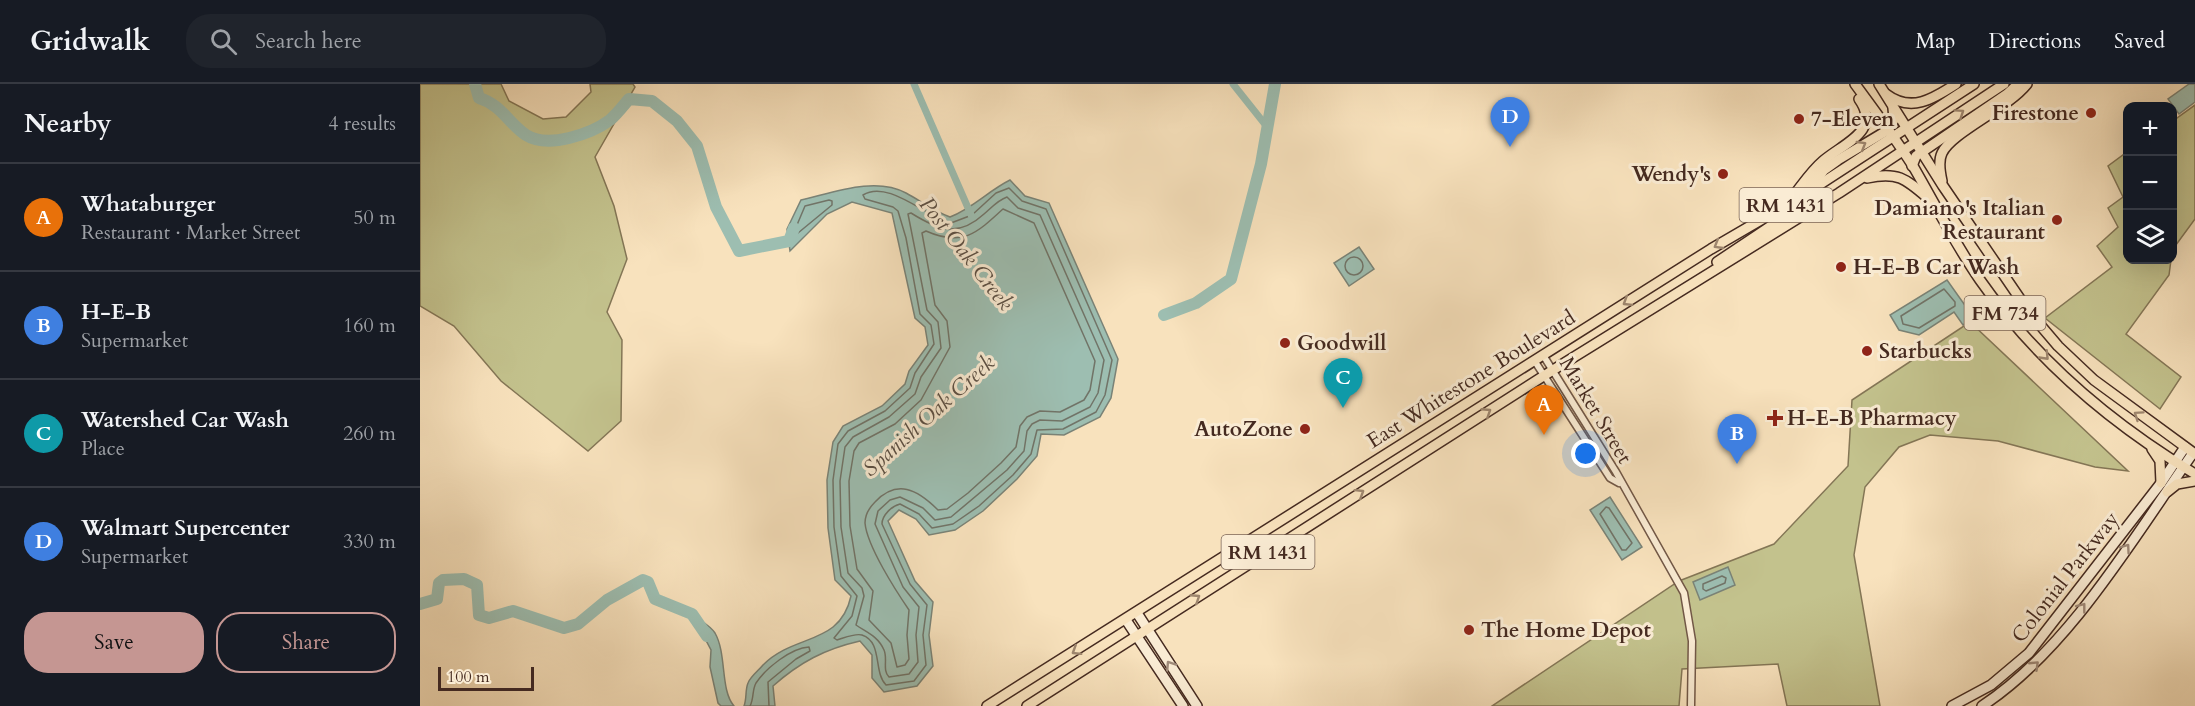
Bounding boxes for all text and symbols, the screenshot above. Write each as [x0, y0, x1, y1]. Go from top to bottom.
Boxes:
search box [186, 14, 606, 68]
text: Gridwalk [30, 22, 150, 60]
icon: search [207, 25, 240, 58]
text: Search here [255, 26, 362, 56]
text: Map [1915, 27, 1955, 56]
text: Directions [1988, 27, 2081, 56]
text: Saved [2114, 27, 2165, 56]
pin: D [1490, 98, 1530, 147]
place label: Firestone [1992, 99, 2079, 128]
map controls [2123, 102, 2177, 264]
button: + [2123, 102, 2177, 156]
place label: 7-Eleven [1811, 105, 1895, 134]
text: Nearby [24, 106, 112, 141]
marker: Firestone [2084, 106, 2098, 120]
text: 4 results [328, 110, 396, 137]
one-way arrow [1953, 110, 1964, 121]
marker: 7-Eleven [1792, 112, 1806, 126]
one-way arrow [1856, 140, 1866, 152]
button: − [2123, 156, 2177, 210]
place label: Wendy's [1630, 160, 1711, 189]
marker: Wendy's [1716, 167, 1730, 181]
road number: RM 1431 [1740, 188, 1832, 222]
text: Whataburger [81, 189, 216, 219]
water label: Post Oak Creek [912, 190, 1020, 317]
place label: Damiano's Italian Restaurant [1874, 194, 2046, 247]
text: A [36, 204, 51, 231]
text: 50 m [353, 204, 396, 231]
button: layers [2123, 210, 2177, 264]
marker: Damiano's Italian Restaurant [2050, 213, 2064, 227]
text: Restaurant · Market Street [81, 219, 300, 246]
one-way arrow [1714, 237, 1724, 249]
place label: H-E-B Car Wash [1853, 253, 2019, 282]
marker: H-E-B Car Wash [1834, 260, 1848, 274]
one-way arrow [1623, 294, 1633, 306]
road number: FM 734 [1964, 296, 2046, 330]
text: H-E-B [81, 297, 151, 327]
street label: East Whitestone Boulevard [1361, 303, 1581, 456]
text: B [36, 312, 51, 339]
text: 160 m [343, 312, 396, 339]
text: Supermarket [81, 327, 188, 354]
place label: Goodwill [1297, 329, 1386, 358]
marker: Goodwill [1278, 336, 1292, 350]
place label: Starbucks [1879, 337, 1972, 366]
marker: Starbucks [1860, 344, 1874, 358]
water label: Spanish Oak Creek [856, 348, 1001, 483]
one-way arrow [2037, 348, 2048, 359]
street label: Market Street [1552, 351, 1639, 470]
pin: C [1324, 358, 1362, 408]
pin: A [1524, 386, 1564, 435]
place label: H-E-B Pharmacy [1787, 404, 1957, 433]
text: Watershed Car Wash [81, 405, 289, 435]
one-way arrow [1481, 408, 1492, 419]
marker: H-E-B Pharmacy [1768, 411, 1782, 425]
one-way arrow [2134, 411, 2145, 422]
pin: B [1718, 414, 1756, 464]
place label: AutoZone [1194, 415, 1293, 444]
text: C [36, 420, 51, 447]
text: 260 m [343, 420, 396, 447]
marker: AutoZone [1298, 422, 1312, 436]
text: Place [81, 435, 125, 462]
your location [1571, 439, 1600, 468]
one-way arrow [1354, 489, 1365, 500]
street label: Colonial Parkway [2005, 506, 2126, 649]
text: Walmart Supercenter [81, 513, 290, 543]
text: D [35, 528, 52, 555]
text: 330 m [343, 528, 396, 555]
road number: RM 1431 [1222, 535, 1314, 569]
text: Supermarket [81, 543, 188, 570]
one-way arrow [2119, 543, 2130, 554]
one-way arrow [1189, 594, 1200, 605]
one-way arrow [2075, 603, 2086, 614]
button: Save [24, 612, 204, 673]
button: Share [216, 612, 396, 673]
place label: The Home Depot [1481, 616, 1651, 645]
marker: The Home Depot [1462, 623, 1476, 637]
one-way arrow [1072, 643, 1082, 655]
one-way arrow [1166, 661, 1177, 672]
one-way arrow [2027, 661, 2038, 672]
scale bar [438, 664, 534, 692]
text: 100 m [447, 666, 489, 688]

